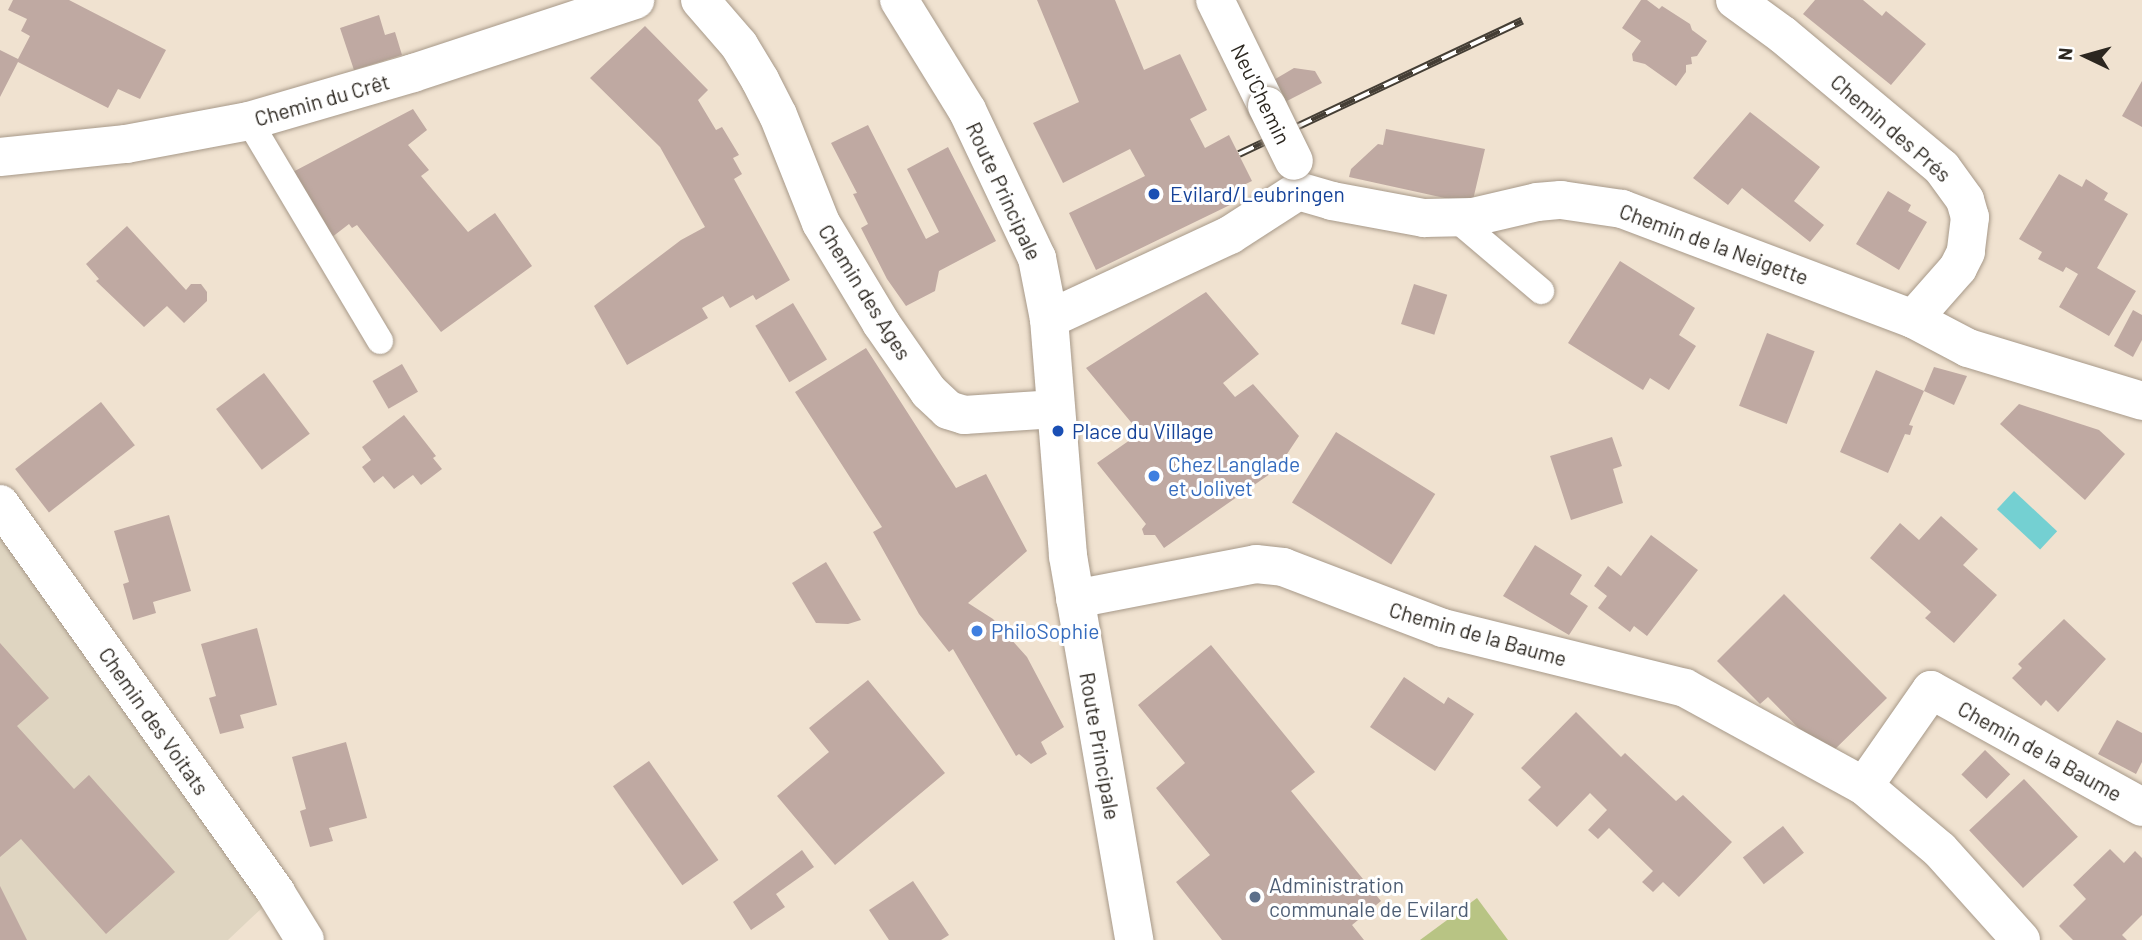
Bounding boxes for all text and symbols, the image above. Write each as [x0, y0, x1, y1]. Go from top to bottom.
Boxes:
north arrow [2051, 21, 2121, 91]
street label: Neu'Chemin [1226, 40, 1296, 148]
text: N [2053, 47, 2077, 61]
street label: Chemin du Crêt [252, 69, 392, 131]
street label: Chemin des Prés [1826, 69, 1956, 187]
street label: Route Principale [961, 118, 1047, 264]
place label: Evilard/Leubringen [1170, 181, 1345, 207]
marker: Evilard/Leubringen [1144, 184, 1164, 204]
street label: Chemin de la Neigette [1616, 198, 1812, 290]
street label: Chemin des Ages [813, 220, 917, 364]
place label: Place du Village [1072, 418, 1214, 444]
marker: Place du Village [1050, 423, 1066, 439]
place label: Chez Langlade et Jolivet [1168, 451, 1300, 501]
marker: Chez Langlade et Jolivet [1146, 468, 1162, 484]
street label: Chemin de la Baume [1386, 597, 1570, 671]
place label: PhiloSophie [991, 618, 1100, 644]
marker: PhiloSophie [969, 623, 985, 639]
street label: Chemin des Voitats [94, 642, 214, 800]
street label: Route Principale [1075, 670, 1125, 822]
street label: Chemin de la Baume [1954, 696, 2126, 806]
place label: Administration communale de Evilard [1269, 872, 1469, 922]
marker: Administration communale de Evilard [1247, 889, 1263, 905]

